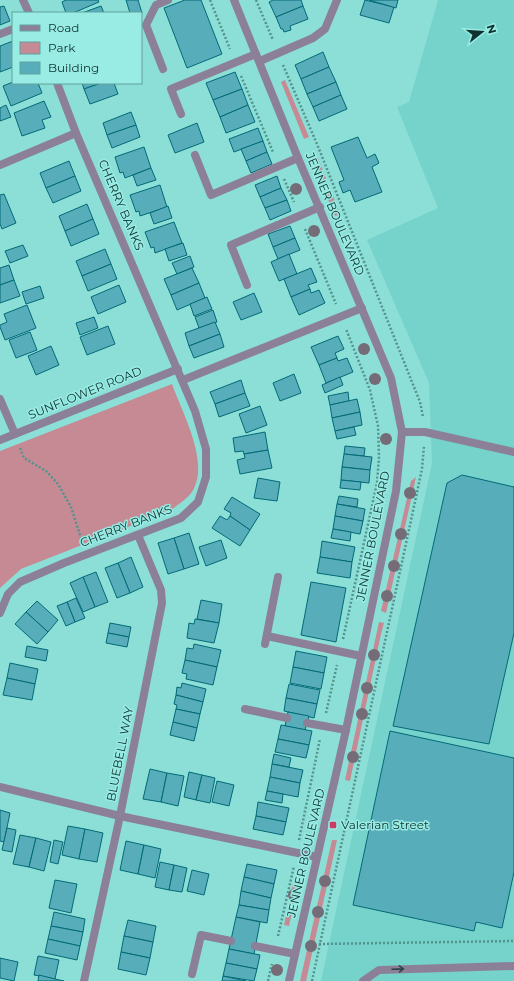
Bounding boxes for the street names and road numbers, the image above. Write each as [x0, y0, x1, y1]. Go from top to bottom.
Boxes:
street label: JENNER BOULEVARD [302, 149, 368, 278]
street label: CHERRY BANKS [96, 157, 147, 253]
street label: SUNFLOWER ROAD [26, 363, 144, 422]
street label: JENNER BOULEVARD [352, 470, 392, 603]
street label: CHERRY BANKS [78, 501, 174, 550]
street label: BLUEBELL WAY [103, 705, 136, 803]
street label: JENNER BOULEVARD [283, 787, 328, 920]

